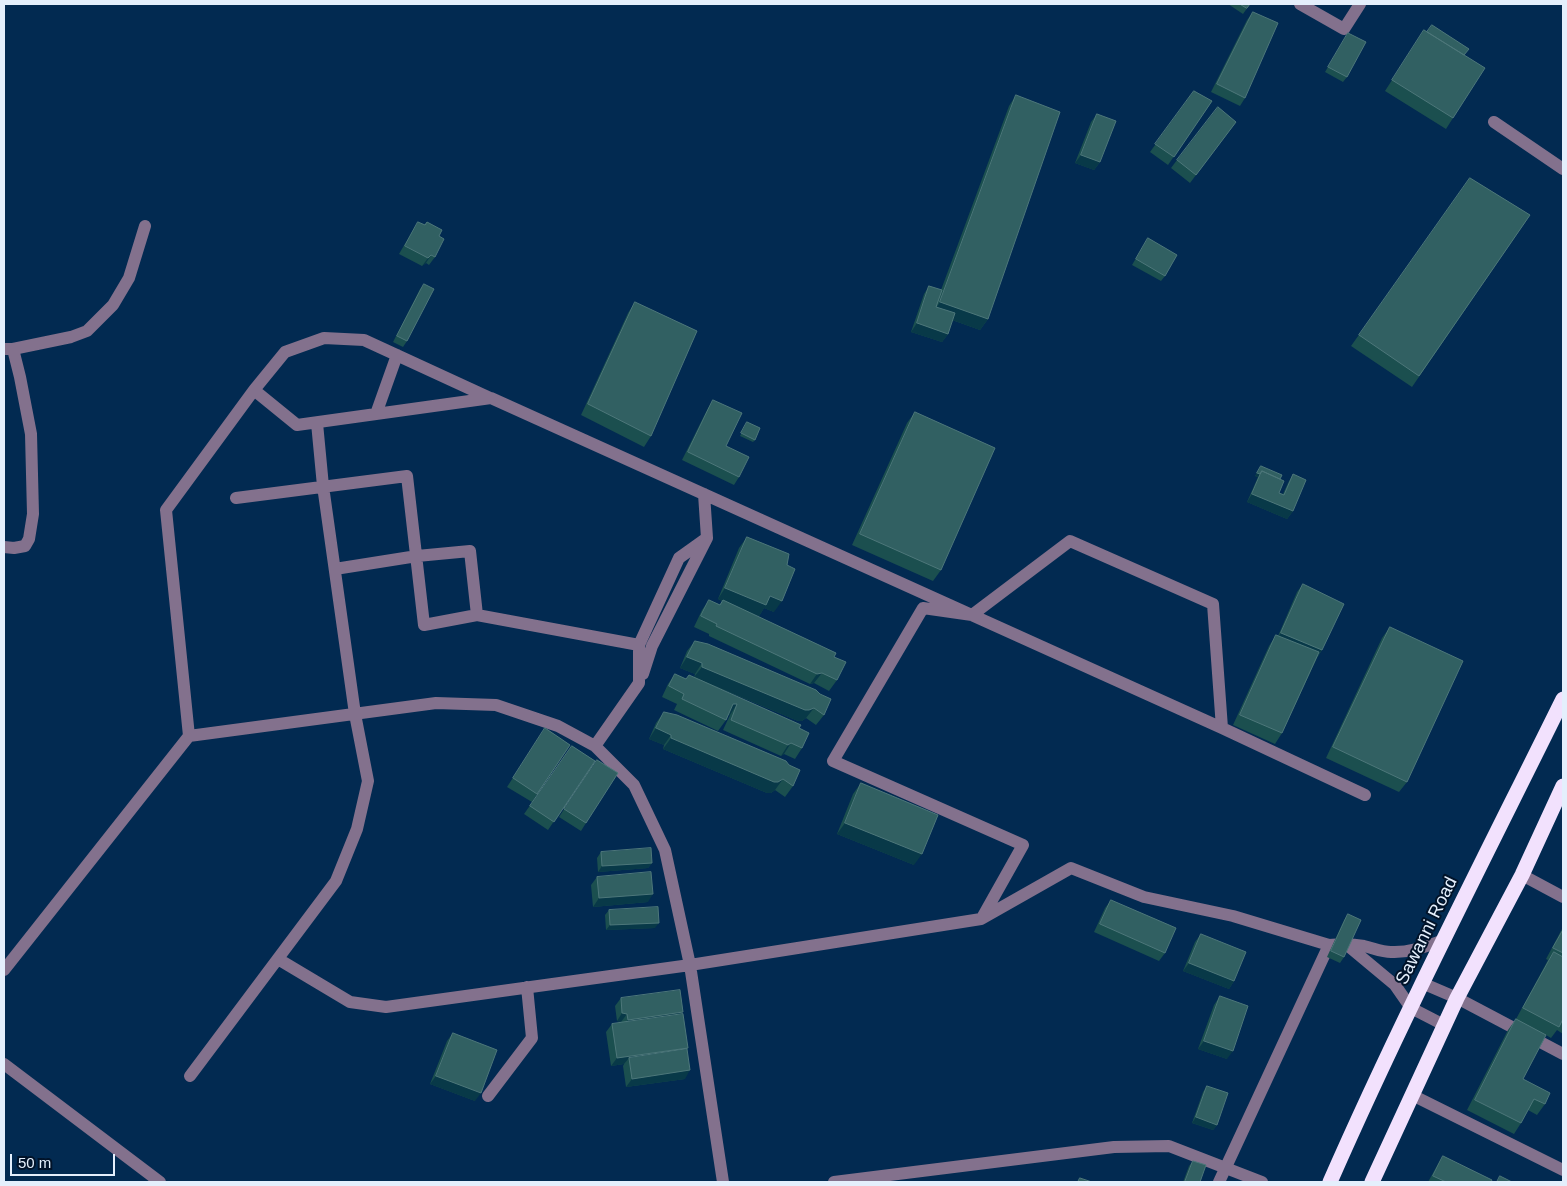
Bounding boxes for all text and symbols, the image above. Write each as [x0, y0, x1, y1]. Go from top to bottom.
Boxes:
street label: Sawanni Road [1392, 874, 1462, 988]
scale bar [12, 1144, 118, 1176]
text: 50 m [18, 1154, 51, 1171]

